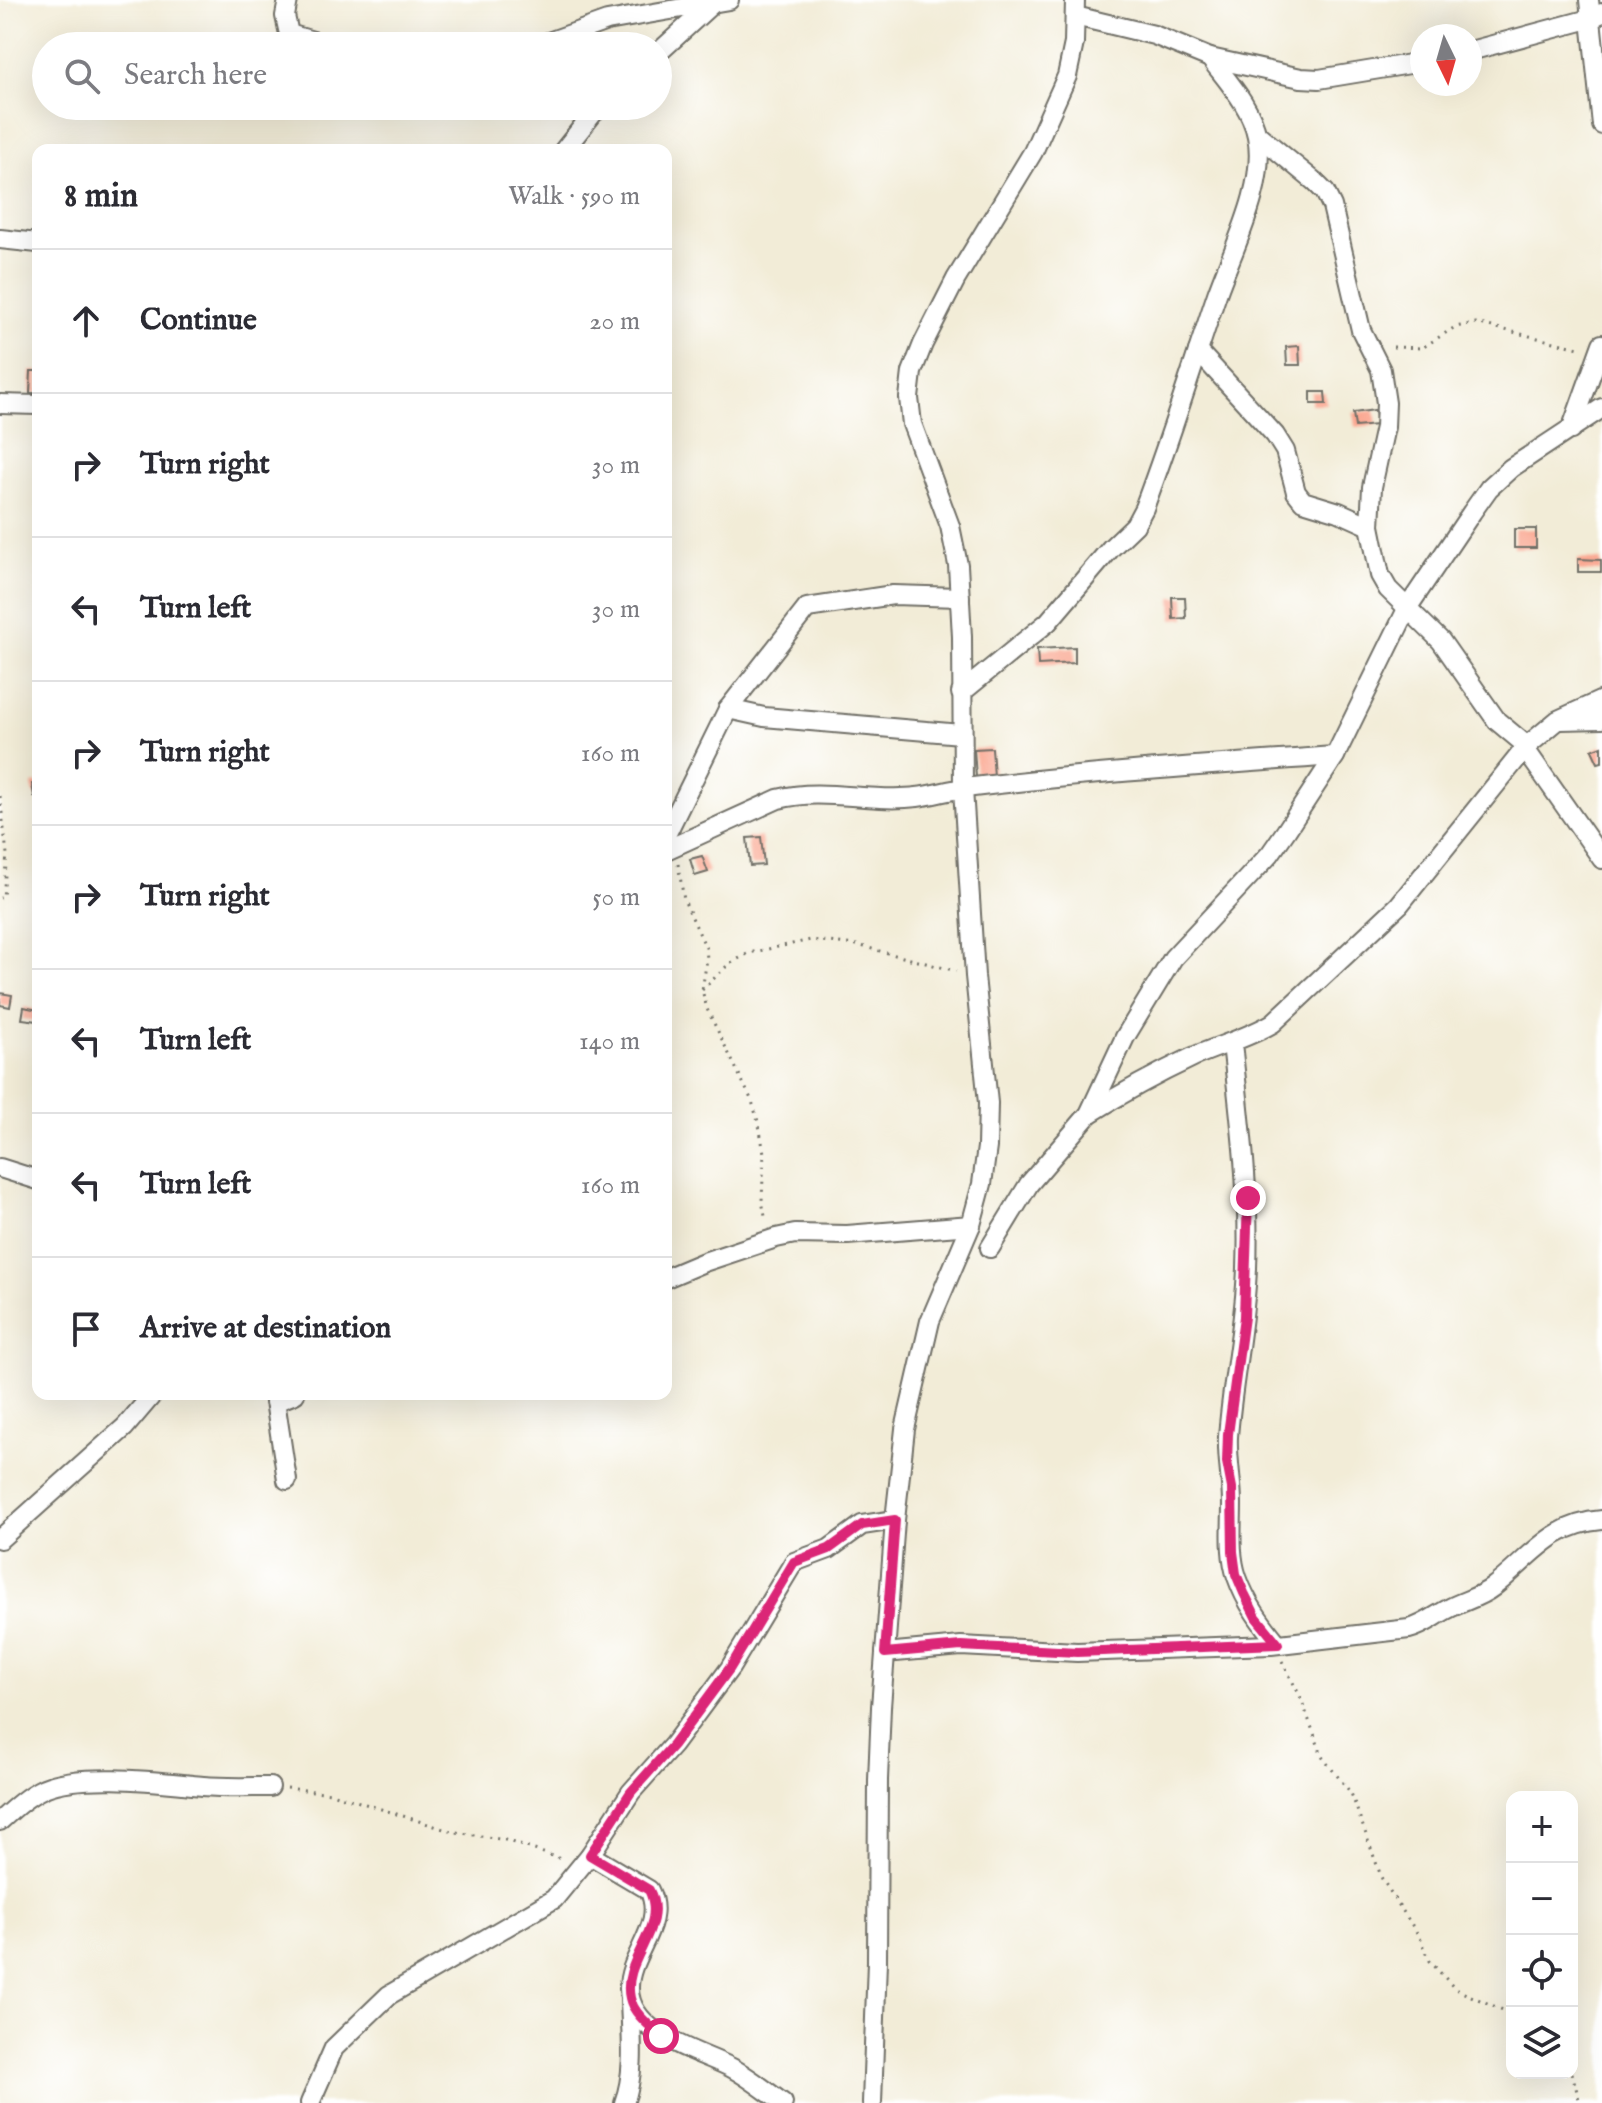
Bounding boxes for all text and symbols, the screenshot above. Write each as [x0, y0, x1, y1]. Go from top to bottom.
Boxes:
north arrow [1410, 24, 1482, 96]
search box [32, 32, 672, 120]
icon: search [60, 54, 104, 98]
text: Search here [124, 57, 267, 95]
text: 8 min [64, 175, 138, 218]
text: Walk · 590 m [508, 180, 640, 213]
icon: ahead [64, 299, 108, 343]
text: Continue [140, 302, 257, 340]
text: 20 m [589, 305, 640, 338]
icon: right [64, 443, 108, 487]
text: Turn right [140, 446, 270, 484]
text: 30 m [592, 449, 640, 482]
icon: left [64, 587, 108, 631]
text: Turn left [140, 590, 251, 628]
text: 30 m [592, 593, 640, 626]
icon: right [64, 731, 108, 775]
text: Turn right [140, 734, 270, 772]
text: 160 m [581, 737, 640, 770]
icon: right [64, 875, 108, 919]
text: Turn right [140, 878, 270, 916]
text: 50 m [592, 881, 640, 914]
icon: left [64, 1019, 108, 1063]
text: Turn left [140, 1022, 251, 1060]
text: 140 m [579, 1025, 640, 1058]
icon: left [64, 1163, 108, 1207]
text: Turn left [140, 1166, 251, 1204]
text: 160 m [581, 1169, 640, 1202]
route end [1230, 1180, 1266, 1216]
icon: arrive [64, 1307, 108, 1351]
text: Arrive at destination [140, 1310, 391, 1348]
map controls [1506, 1791, 1578, 2079]
button: + [1506, 1791, 1578, 1863]
button: − [1506, 1863, 1578, 1935]
button: locate [1506, 1935, 1578, 2007]
button: layers [1506, 2007, 1578, 2079]
route start [643, 2018, 679, 2054]

